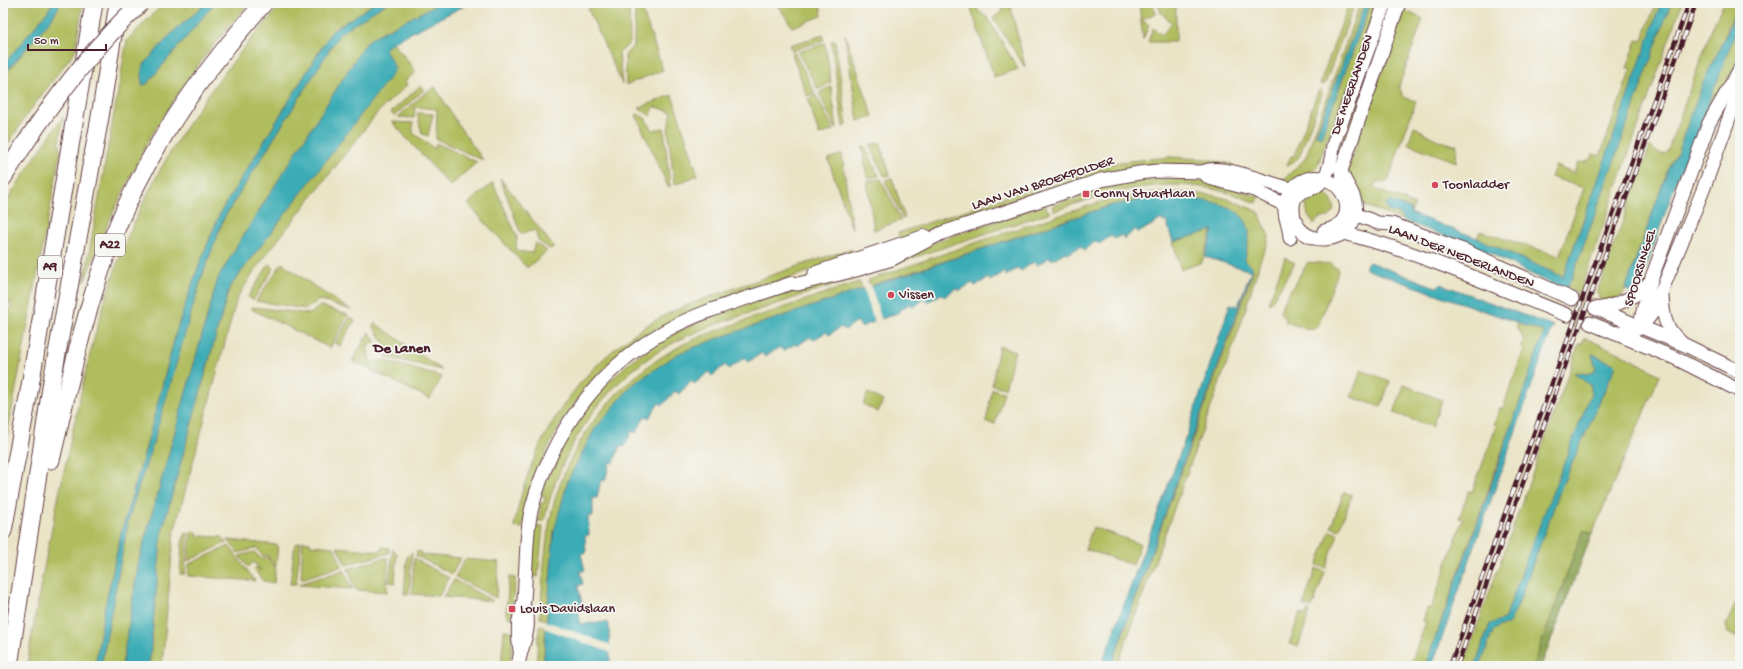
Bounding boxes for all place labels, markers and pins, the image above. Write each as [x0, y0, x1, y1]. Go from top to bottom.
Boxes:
place label: Toonladder [1442, 177, 1510, 194]
marker: Toonladder [1430, 180, 1440, 190]
place label: Conny Stuartlaan [1094, 186, 1195, 203]
marker: Conny Stuartlaan [1081, 189, 1091, 199]
place label: Vissen [898, 287, 934, 304]
marker: Vissen [886, 290, 896, 300]
place label: Louis Davidslaan [520, 601, 616, 618]
marker: Louis Davidslaan [507, 604, 517, 614]

